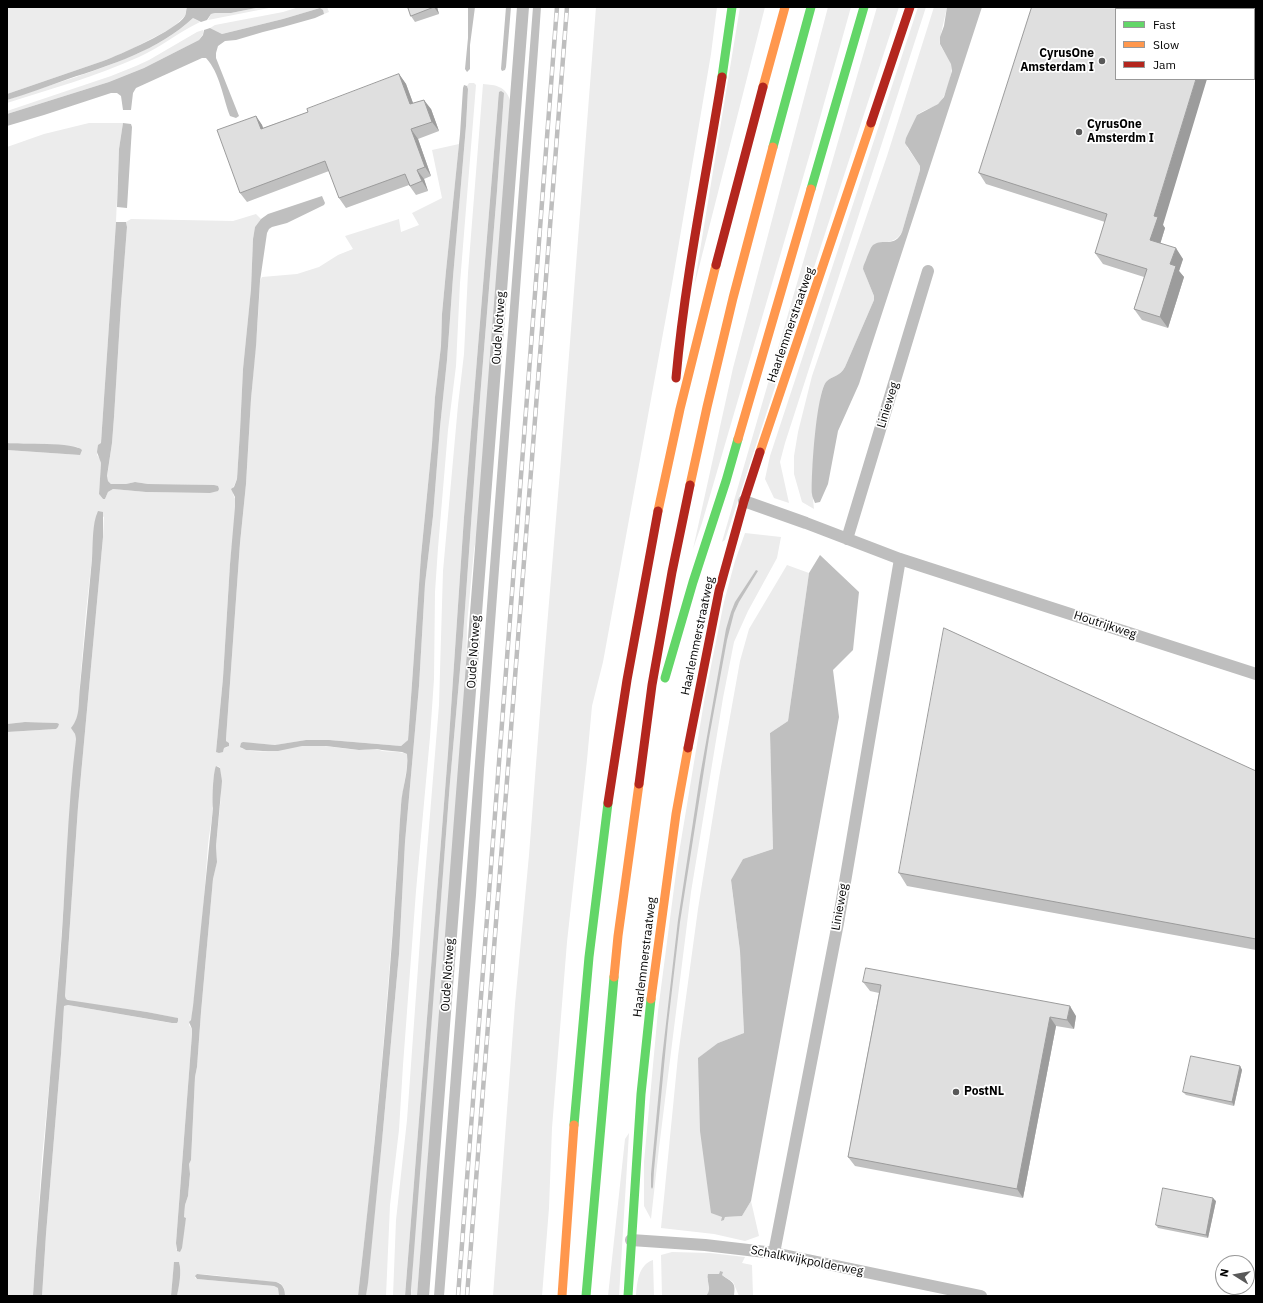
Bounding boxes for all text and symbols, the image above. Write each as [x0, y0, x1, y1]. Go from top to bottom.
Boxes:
legend [1115, 8, 1255, 80]
text: Fast [1153, 17, 1176, 32]
text: Slow [1153, 37, 1179, 52]
place label: CyrusOne Amsterdam I [1020, 47, 1094, 75]
marker: CyrusOne Amsterdam I [1097, 56, 1107, 66]
text: Jam [1153, 57, 1176, 72]
place label: CyrusOne Amsterdm I [1087, 118, 1154, 146]
marker: CyrusOne Amsterdm I [1074, 127, 1084, 137]
street label: Haarlemmerstraatweg [765, 265, 817, 385]
street label: Oude Notweg [489, 291, 509, 365]
street label: Linieweg [874, 380, 902, 430]
street label: Haarlemmerstraatweg [678, 575, 718, 697]
street label: Houtrijkweg [1072, 608, 1138, 642]
street label: Oude Notweg [464, 615, 484, 689]
street label: Linieweg [829, 882, 851, 932]
street label: Haarlemmerstraatweg [630, 896, 660, 1018]
street label: Oude Notweg [438, 938, 458, 1012]
place label: PostNL [964, 1085, 1004, 1099]
marker: PostNL [951, 1087, 961, 1097]
street label: Schalkwijkpolderweg [749, 1243, 865, 1279]
north arrow [1215, 1255, 1255, 1295]
text: N [1217, 1268, 1232, 1278]

